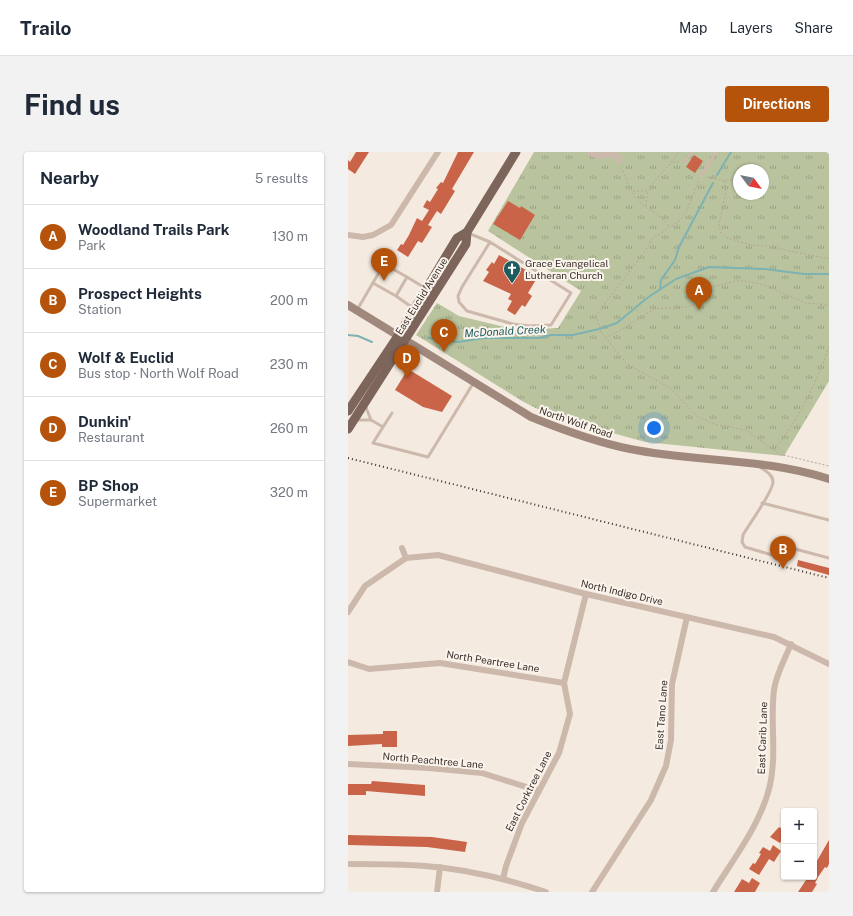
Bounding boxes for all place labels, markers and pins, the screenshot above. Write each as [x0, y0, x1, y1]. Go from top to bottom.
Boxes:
pin: E [371, 248, 397, 281]
place label: Grace Evangelical Lutheran Church [525, 257, 608, 281]
church icon: Grace Evangelical Lutheran Church [502, 259, 522, 284]
pin: A [686, 277, 712, 310]
pin: C [431, 319, 457, 352]
pin: D [394, 345, 420, 378]
pin: B [770, 536, 796, 569]

